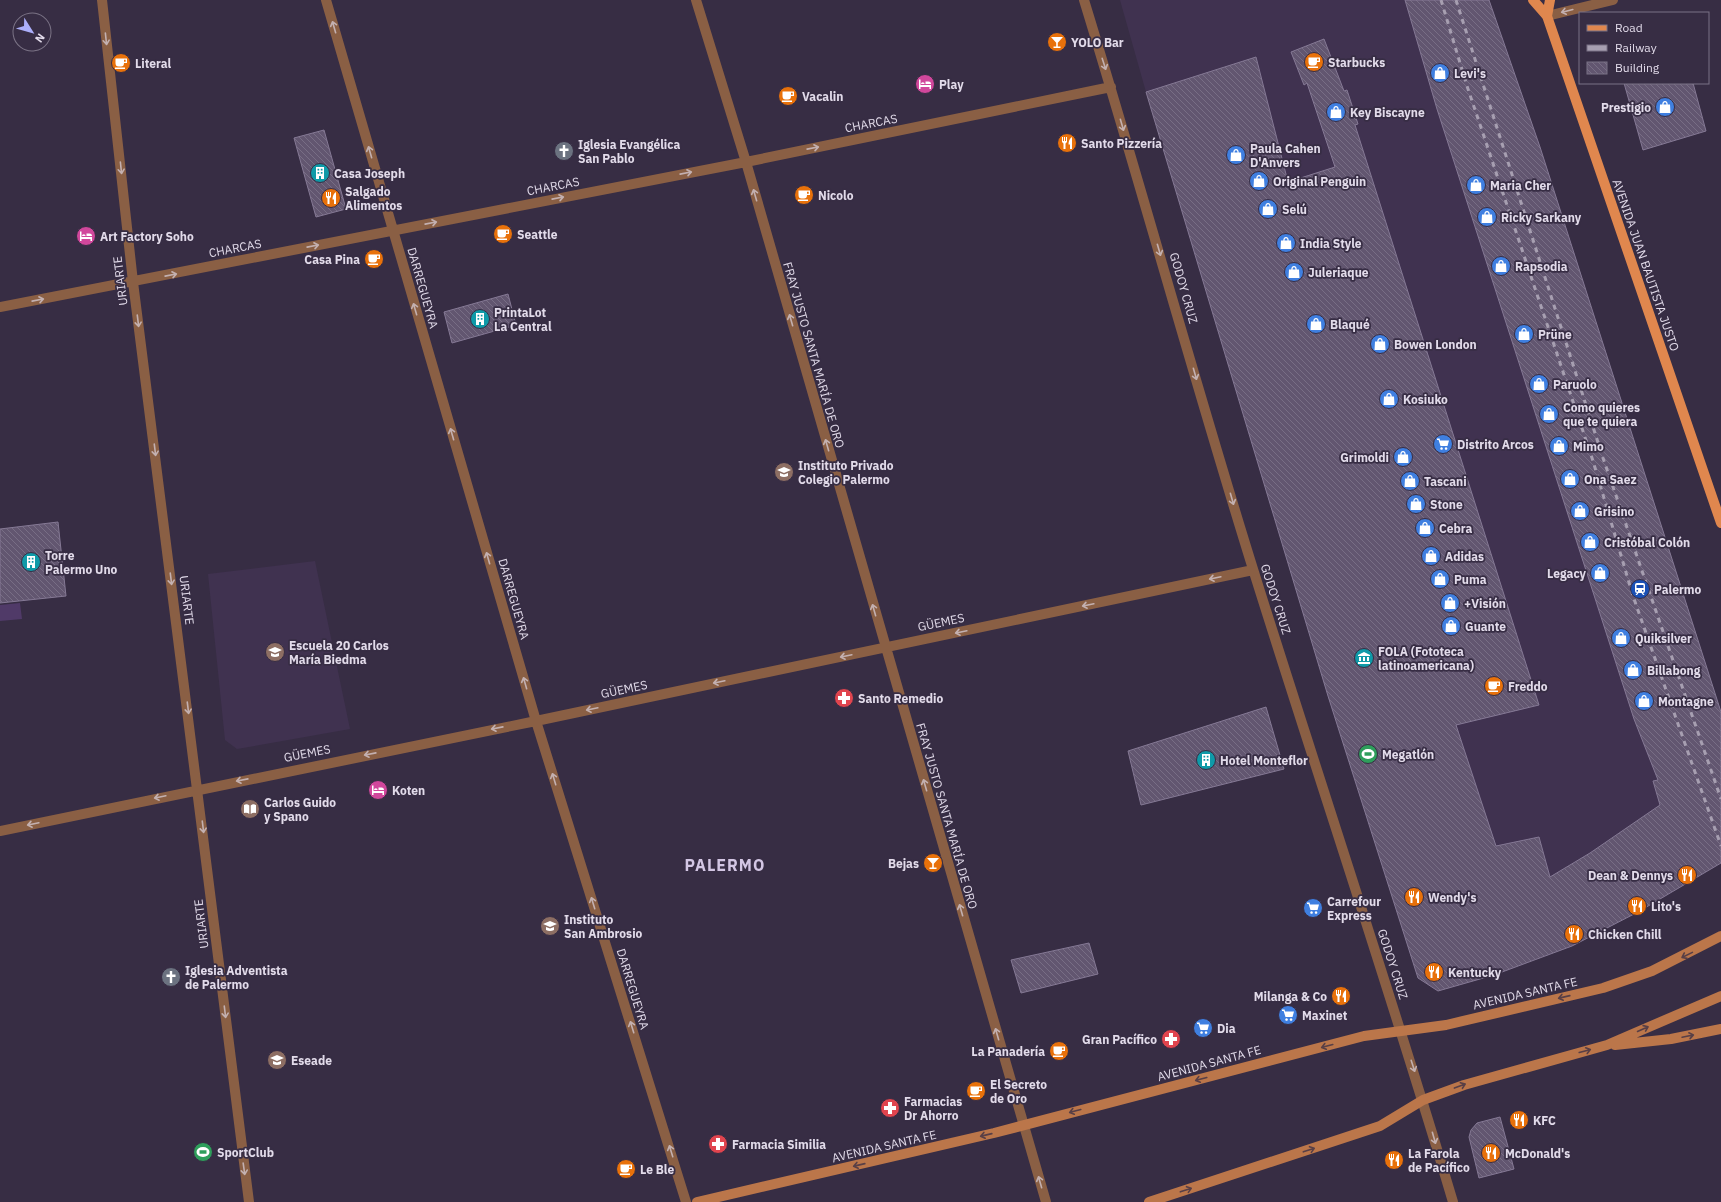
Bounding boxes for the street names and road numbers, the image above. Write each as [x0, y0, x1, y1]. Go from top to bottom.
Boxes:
street label: CHARCAS [843, 111, 899, 135]
street label: CHARCAS [525, 174, 581, 198]
street label: AVENIDA JUAN BAUTISTA JUSTO [1609, 177, 1683, 353]
street label: CHARCAS [207, 236, 263, 260]
street label: DARREGUEYRA [404, 246, 442, 331]
street label: GODOY CRUZ [1167, 251, 1201, 325]
street label: URIARTE [110, 255, 130, 307]
street label: FRAY JUSTO SANTA MARÍA DE ORO [780, 260, 848, 450]
street label: DARREGUEYRA [495, 557, 533, 642]
street label: GODOY CRUZ [1258, 562, 1294, 636]
street label: URIARTE [177, 574, 197, 626]
street label: GÜEMES [916, 610, 966, 634]
street label: GÜEMES [599, 677, 649, 701]
street label: FRAY JUSTO SANTA MARÍA DE ORO [913, 721, 981, 911]
street label: GÜEMES [282, 741, 332, 765]
street label: URIARTE [191, 898, 211, 950]
street label: GODOY CRUZ [1375, 927, 1411, 1001]
street label: DARREGUEYRA [614, 947, 652, 1031]
street label: AVENIDA SANTA FE [1471, 974, 1579, 1012]
street label: AVENIDA SANTA FE [1156, 1042, 1262, 1084]
street label: AVENIDA SANTA FE [830, 1127, 938, 1165]

